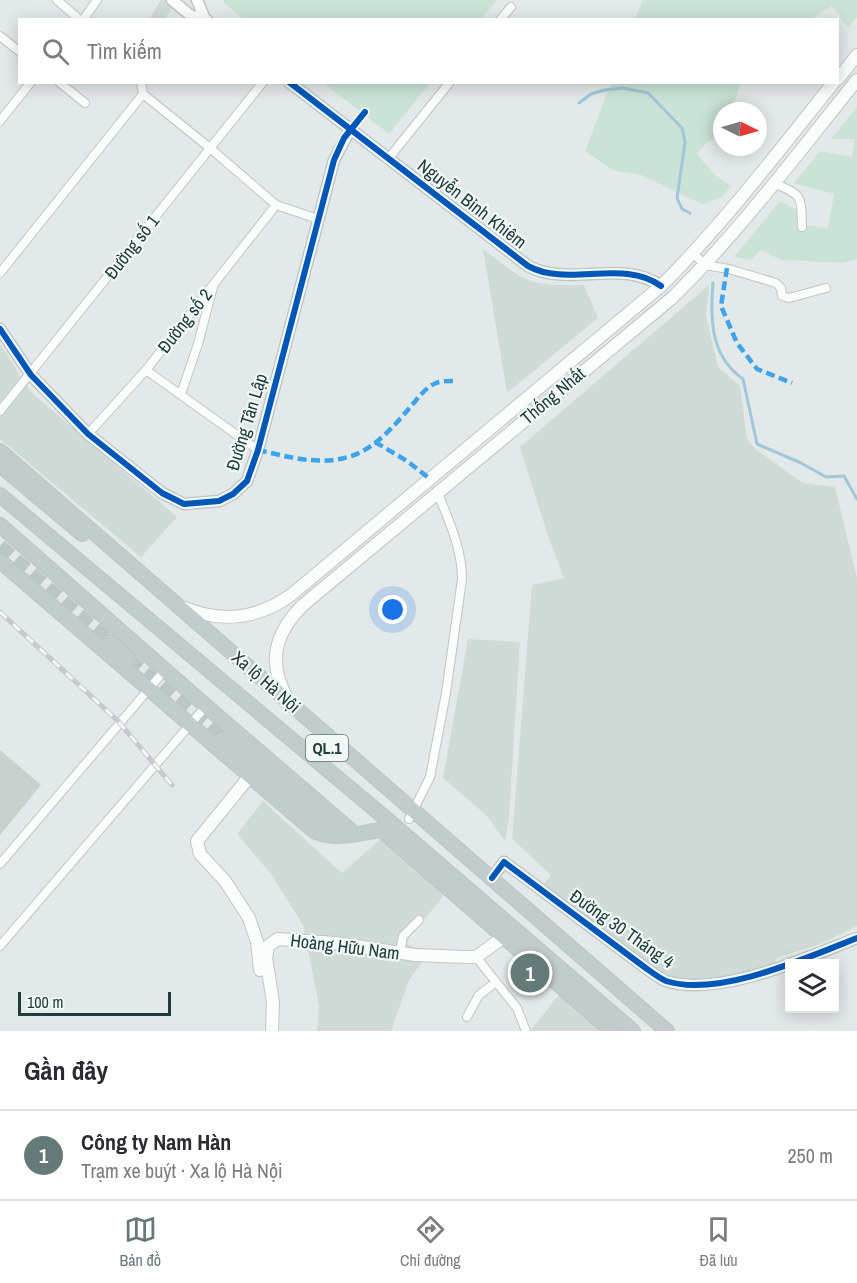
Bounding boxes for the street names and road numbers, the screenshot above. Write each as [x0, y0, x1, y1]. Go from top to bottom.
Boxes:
street label: Nguyễn Bỉnh Khiêm [413, 153, 532, 254]
street label: Đường số 1 [99, 209, 165, 284]
street label: Đường số 2 [152, 283, 218, 358]
street label: Thống Nhất [515, 361, 590, 430]
street label: Đường Tân Lập [220, 370, 273, 473]
street label: Xa lộ Hà Nội [227, 645, 306, 718]
road number: QL.1 [306, 735, 348, 761]
street label: Đường 30 Tháng 4 [565, 883, 679, 974]
street label: Hoàng Hữu Nam [289, 927, 401, 966]

